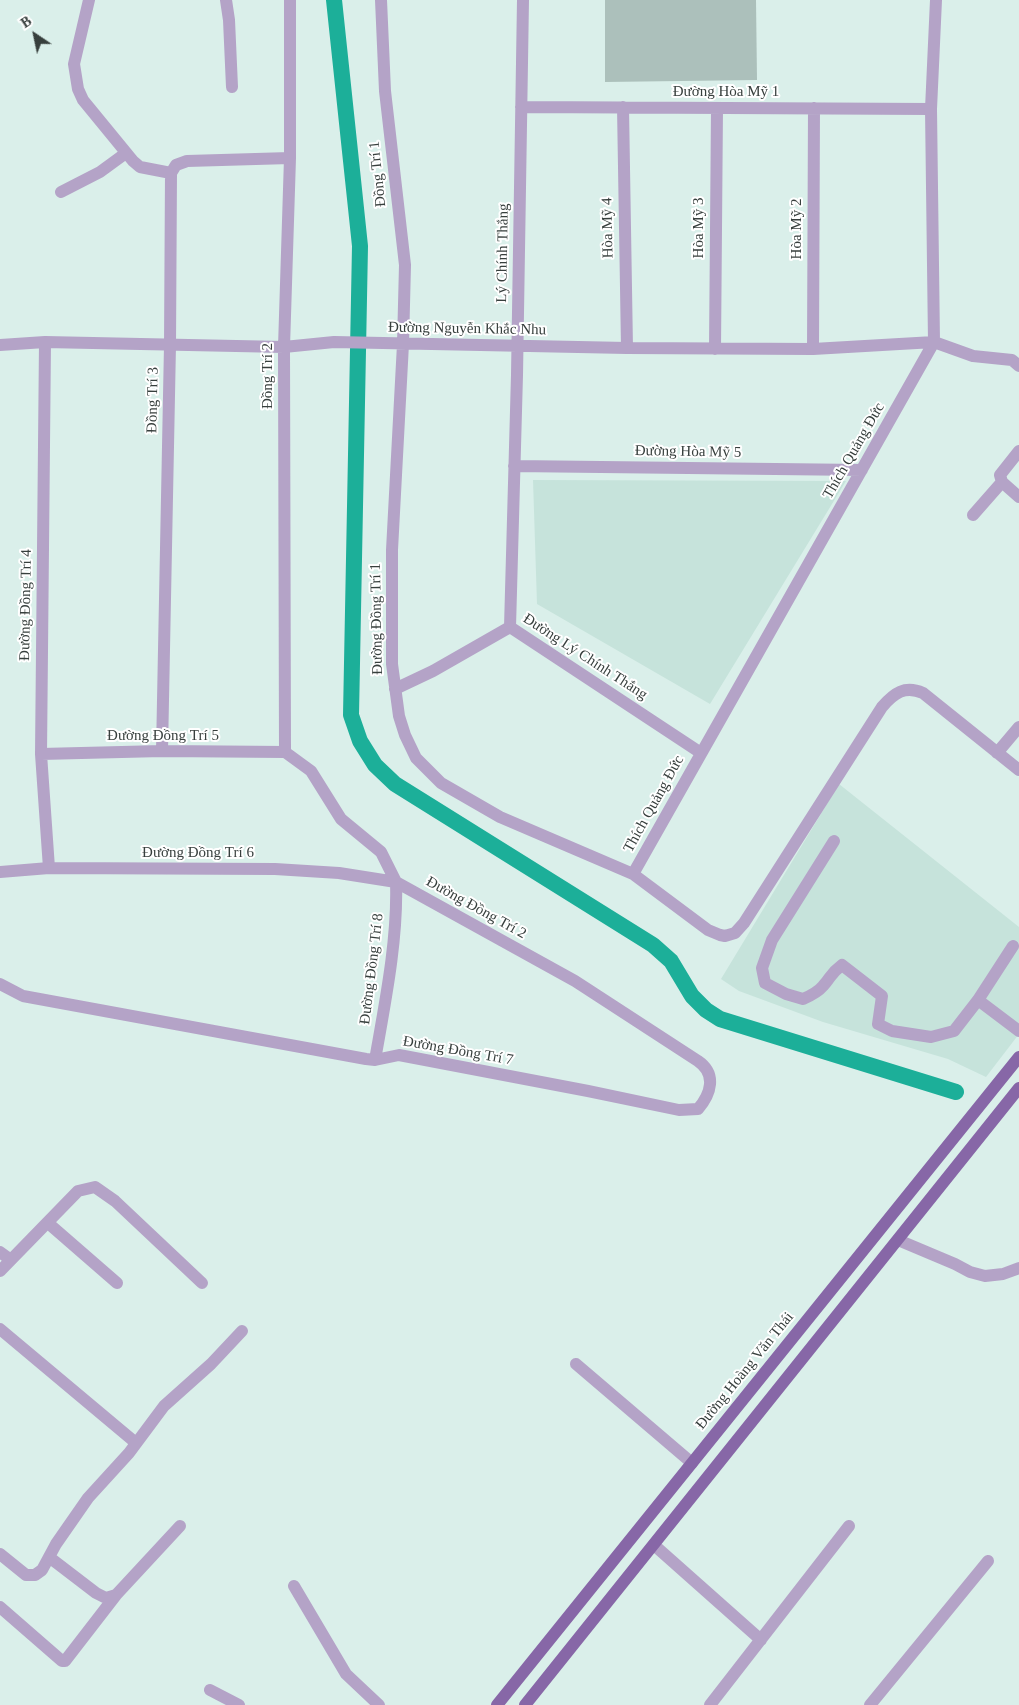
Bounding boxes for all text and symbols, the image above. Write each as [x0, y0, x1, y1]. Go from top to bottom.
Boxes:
north arrow [10, 10, 60, 60]
text: B [18, 13, 34, 31]
street label: Đường Hòa Mỹ 1 [673, 83, 779, 101]
street label: Đồng Trí 1 [366, 140, 390, 208]
street label: Hòa Mỹ 4 [598, 197, 618, 259]
street label: Hòa Mỹ 3 [690, 198, 708, 258]
street label: Hòa Mỹ 2 [788, 199, 806, 259]
street label: Lý Chính Thắng [493, 203, 513, 303]
street label: Đường Nguyễn Khắc Nhu [388, 319, 546, 339]
street label: Đồng Trí 2 [259, 343, 277, 409]
street label: Đồng Trí 3 [143, 367, 163, 433]
street label: Thích Quảng Đức [819, 400, 889, 502]
street label: Đường Hòa Mỹ 5 [635, 442, 741, 462]
street label: Đường Đồng Trí 4 [16, 549, 36, 661]
street label: Đường Đồng Trí 1 [367, 563, 387, 675]
street label: Đường Lý Chính Thắng [519, 610, 651, 704]
street label: Đường Đồng Trí 5 [107, 727, 219, 745]
street label: Thích Quảng Đức [620, 752, 688, 856]
street label: Đường Đồng Trí 6 [142, 844, 254, 862]
street label: Đường Đồng Trí 2 [423, 873, 529, 943]
street label: Đường Đồng Trí 8 [356, 912, 388, 1026]
street label: Đường Đồng Trí 7 [401, 1032, 515, 1070]
street label: Đường Hoàng Văn Thái [692, 1309, 798, 1433]

